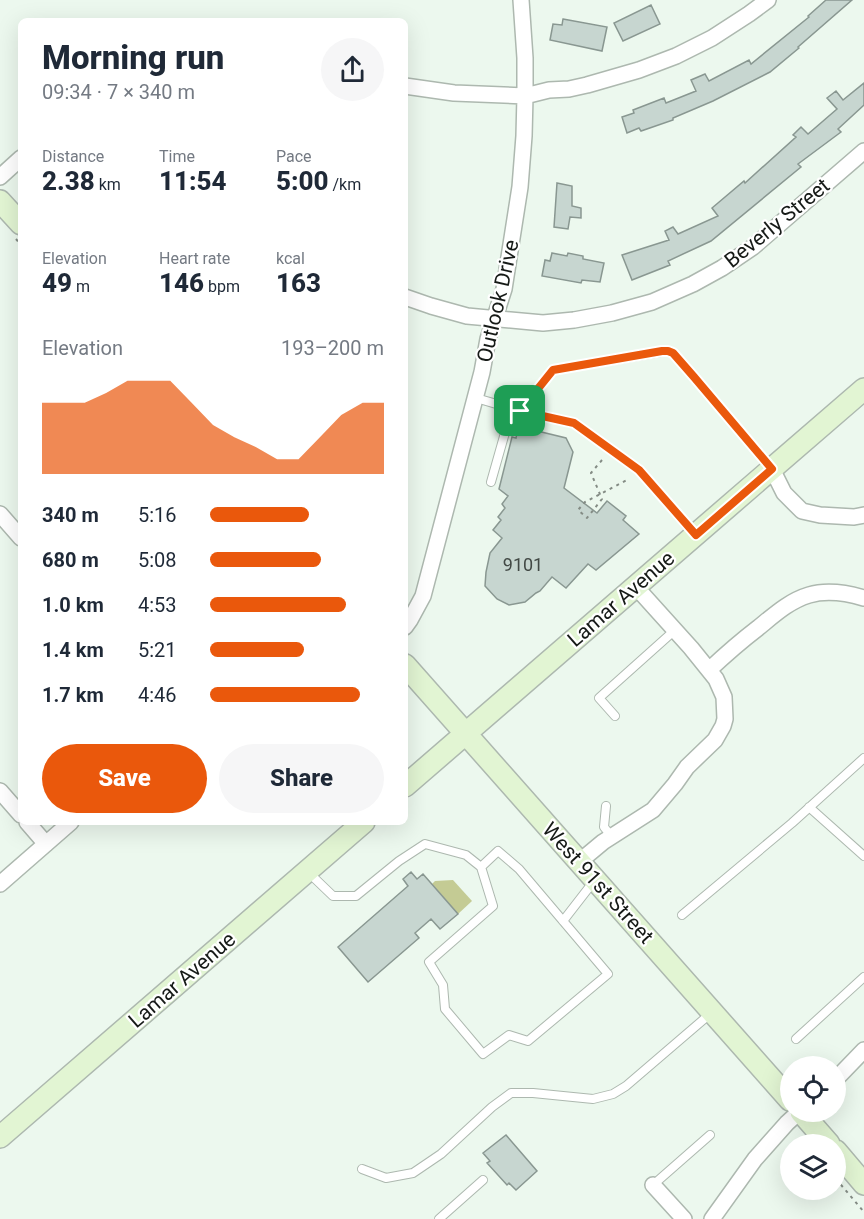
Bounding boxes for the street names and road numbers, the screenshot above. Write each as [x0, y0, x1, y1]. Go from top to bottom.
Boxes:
street label: Beverly Street [720, 173, 834, 273]
street label: Outlook Drive [472, 237, 524, 365]
street label: Lamar Avenue [563, 546, 679, 652]
street label: West 91st Street [537, 818, 659, 948]
street label: Lamar Avenue [124, 927, 240, 1033]

